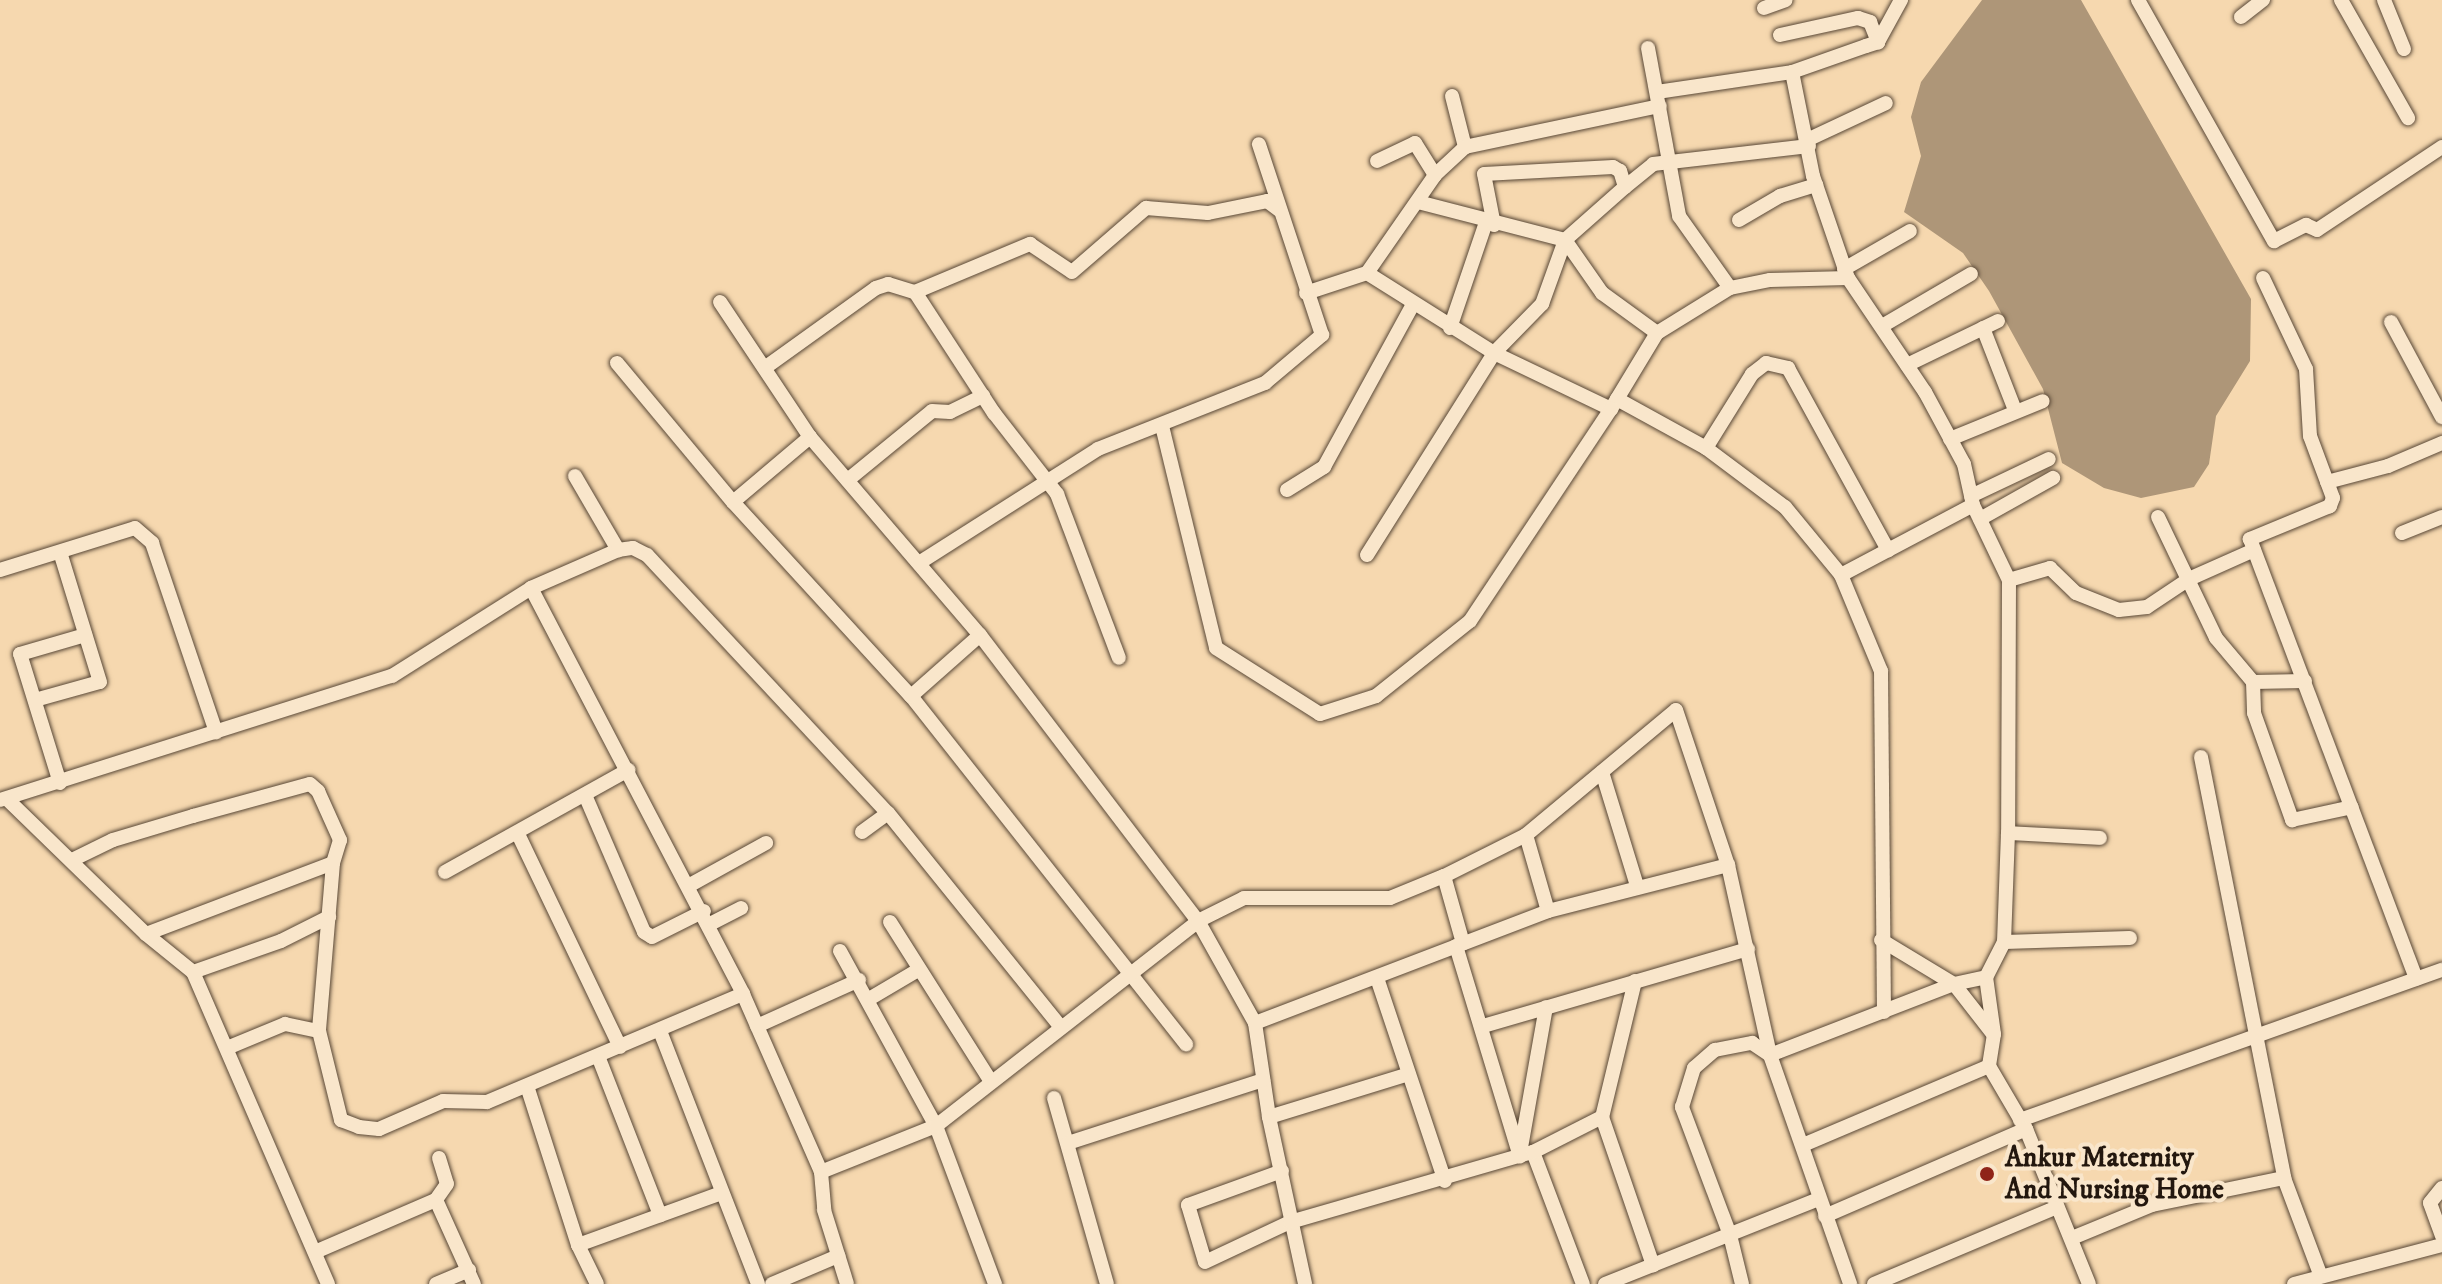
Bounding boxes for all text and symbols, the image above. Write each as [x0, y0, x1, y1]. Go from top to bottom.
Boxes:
place label: Ankur Maternity And Nursing Home [2005, 1141, 2224, 1207]
marker: Ankur Maternity And Nursing Home [1976, 1163, 1998, 1185]

